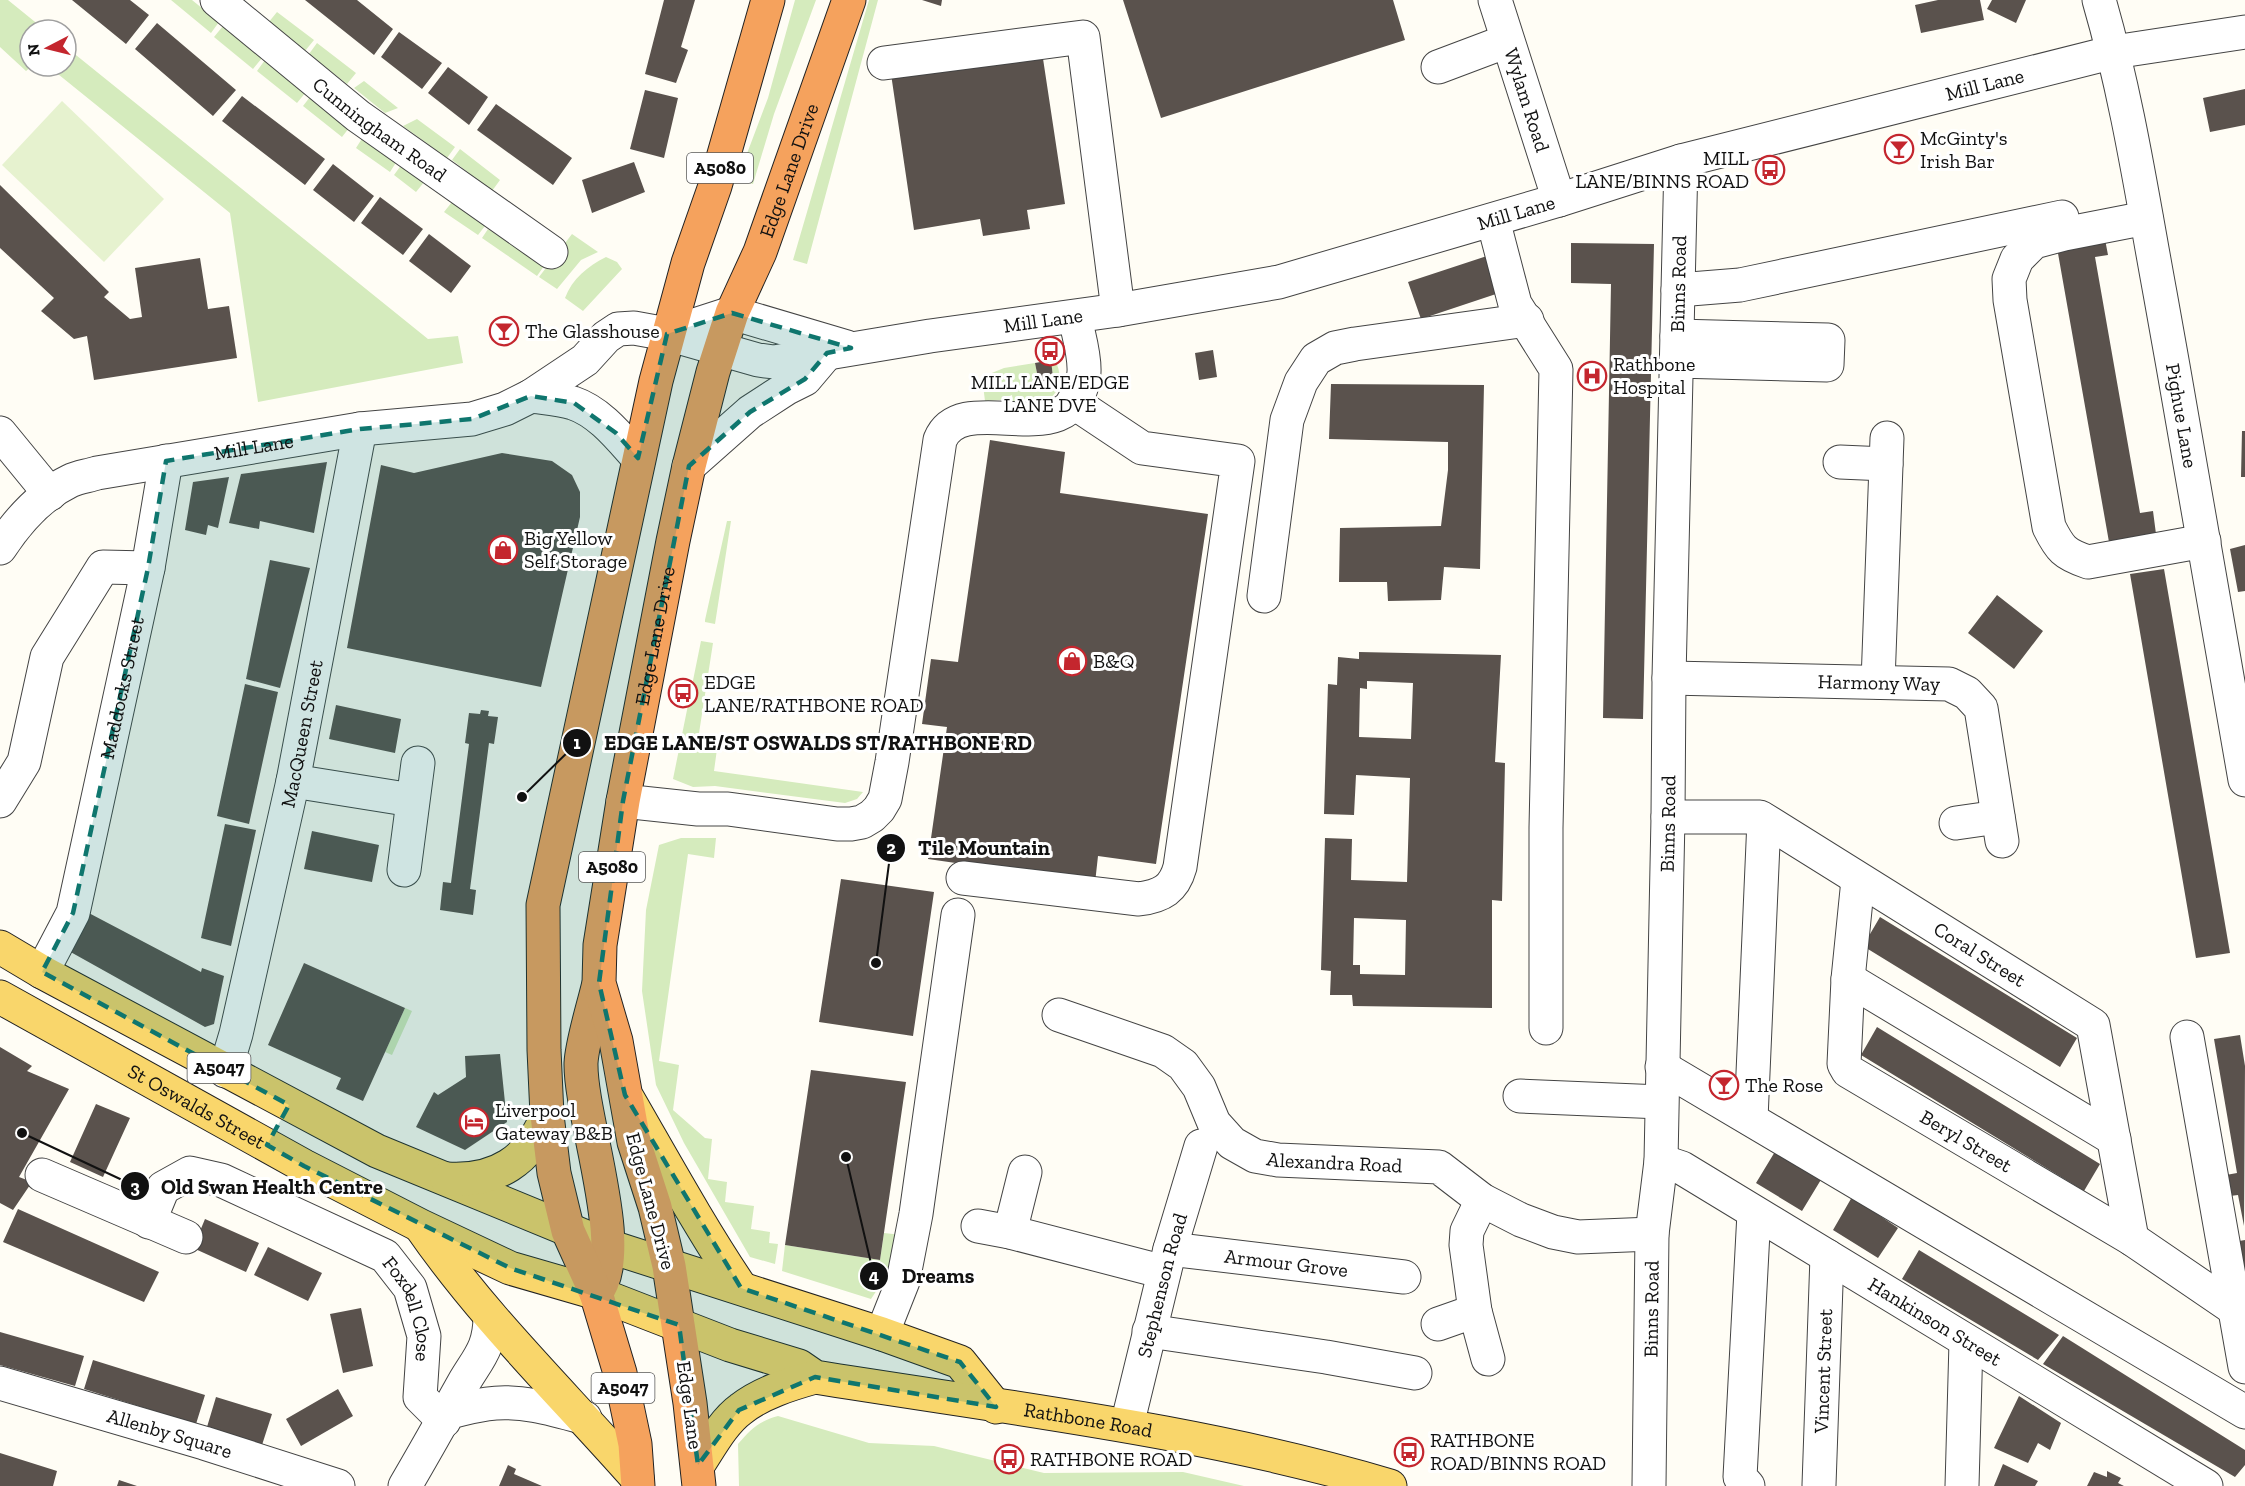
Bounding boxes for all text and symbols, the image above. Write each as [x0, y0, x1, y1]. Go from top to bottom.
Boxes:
north arrow [18, 18, 78, 78]
text: N [23, 43, 44, 57]
street label: Wylam Road [1499, 45, 1555, 155]
street label: Mill Lane [1943, 63, 2026, 106]
street label: Cunningham Road [308, 72, 451, 187]
street label: Edge Lane Drive [754, 100, 824, 241]
place label: McGinty's Irish Bar [1920, 126, 2008, 173]
bar icon: McGinty's Irish Bar [1883, 133, 1915, 165]
place label: MILL LANE/BINNS ROAD [1575, 146, 1749, 193]
road number: A5080 [687, 153, 753, 183]
bus stop icon: MILL LANE/BINNS ROAD [1754, 154, 1786, 186]
street label: Mill Lane [1474, 190, 1558, 235]
street label: Binns Road [1665, 235, 1691, 333]
street label: Mill Lane [1002, 303, 1084, 338]
bar icon: The Glasshouse [488, 315, 520, 347]
place label: The Glasshouse [525, 319, 660, 343]
bus stop icon: MILL LANE/EDGE LANE DVE [1034, 335, 1066, 367]
place label: Rathbone Hospital [1613, 352, 1695, 399]
hospital icon: Rathbone Hospital [1576, 360, 1608, 392]
street label: Pighue Lane [2161, 361, 2203, 470]
place label: MILL LANE/EDGE LANE DVE [971, 370, 1129, 417]
street label: Mill Lane [212, 428, 295, 465]
place label: Big Yellow Self Storage [524, 526, 627, 573]
shop icon: Big Yellow Self Storage [487, 534, 519, 566]
street label: Edge Lane Drive [630, 565, 680, 707]
street label: Maddocks Street [95, 614, 149, 761]
shop icon: B&Q [1056, 645, 1088, 677]
place label: B&Q [1093, 649, 1134, 673]
street label: MacQueen Street [275, 657, 328, 810]
street label: Harmony Way [1817, 669, 1941, 696]
place label: EDGE LANE/RATHBONE ROAD [704, 670, 924, 717]
bus stop icon: EDGE LANE/RATHBONE ROAD [667, 677, 699, 709]
callout: EDGE LANE/ST OSWALDS ST/RATHBONE RD [562, 723, 1044, 762]
text: EDGE LANE/ST OSWALDS ST/RATHBONE RD [604, 730, 1032, 755]
text: 1 [573, 732, 581, 754]
street label: Binns Road [1655, 775, 1680, 872]
callout: Tile Mountain [876, 828, 1062, 867]
text: Tile Mountain [918, 835, 1051, 860]
text: 2 [886, 837, 896, 859]
road number: A5080 [579, 852, 645, 882]
street label: Coral Street [1929, 917, 2031, 992]
road number: A5047 [188, 1053, 250, 1083]
street label: St Oswalds Street [124, 1059, 270, 1154]
bar icon: The Rose [1708, 1069, 1740, 1101]
place label: The Rose [1745, 1073, 1823, 1097]
place label: Liverpool Gateway B&B [495, 1098, 613, 1145]
street label: Beryl Street [1916, 1105, 2017, 1178]
hotel icon: Liverpool Gateway B&B [458, 1106, 490, 1138]
street label: Edge Lane Drive [621, 1130, 681, 1272]
street label: Alexandra Road [1265, 1146, 1403, 1177]
callout: Old Swan Health Centre [120, 1167, 395, 1206]
text: Old Swan Health Centre [161, 1174, 383, 1199]
text: 3 [130, 1176, 140, 1198]
street label: Stephenson Road [1132, 1210, 1192, 1360]
street label: Armour Grove [1223, 1244, 1349, 1282]
street label: Foxdell Close [378, 1251, 436, 1362]
callout: Dreams [859, 1256, 986, 1295]
street label: Binns Road [1639, 1260, 1664, 1358]
text: Dreams [902, 1263, 975, 1288]
text: 4 [869, 1265, 879, 1287]
street label: Hankinson Street [1864, 1272, 2006, 1371]
street label: Vincent Street [1809, 1308, 1837, 1435]
street label: Edge Lane [672, 1359, 708, 1451]
road number: A5047 [592, 1373, 654, 1403]
street label: Rathbone Road [1022, 1397, 1154, 1442]
street label: Allenby Square [104, 1403, 235, 1463]
place label: RATHBONE ROAD/BINNS ROAD [1430, 1428, 1606, 1475]
bus stop icon: RATHBONE ROAD/BINNS ROAD [1393, 1436, 1425, 1468]
bus stop icon: RATHBONE ROAD [993, 1443, 1025, 1475]
place label: RATHBONE ROAD [1030, 1447, 1192, 1471]

